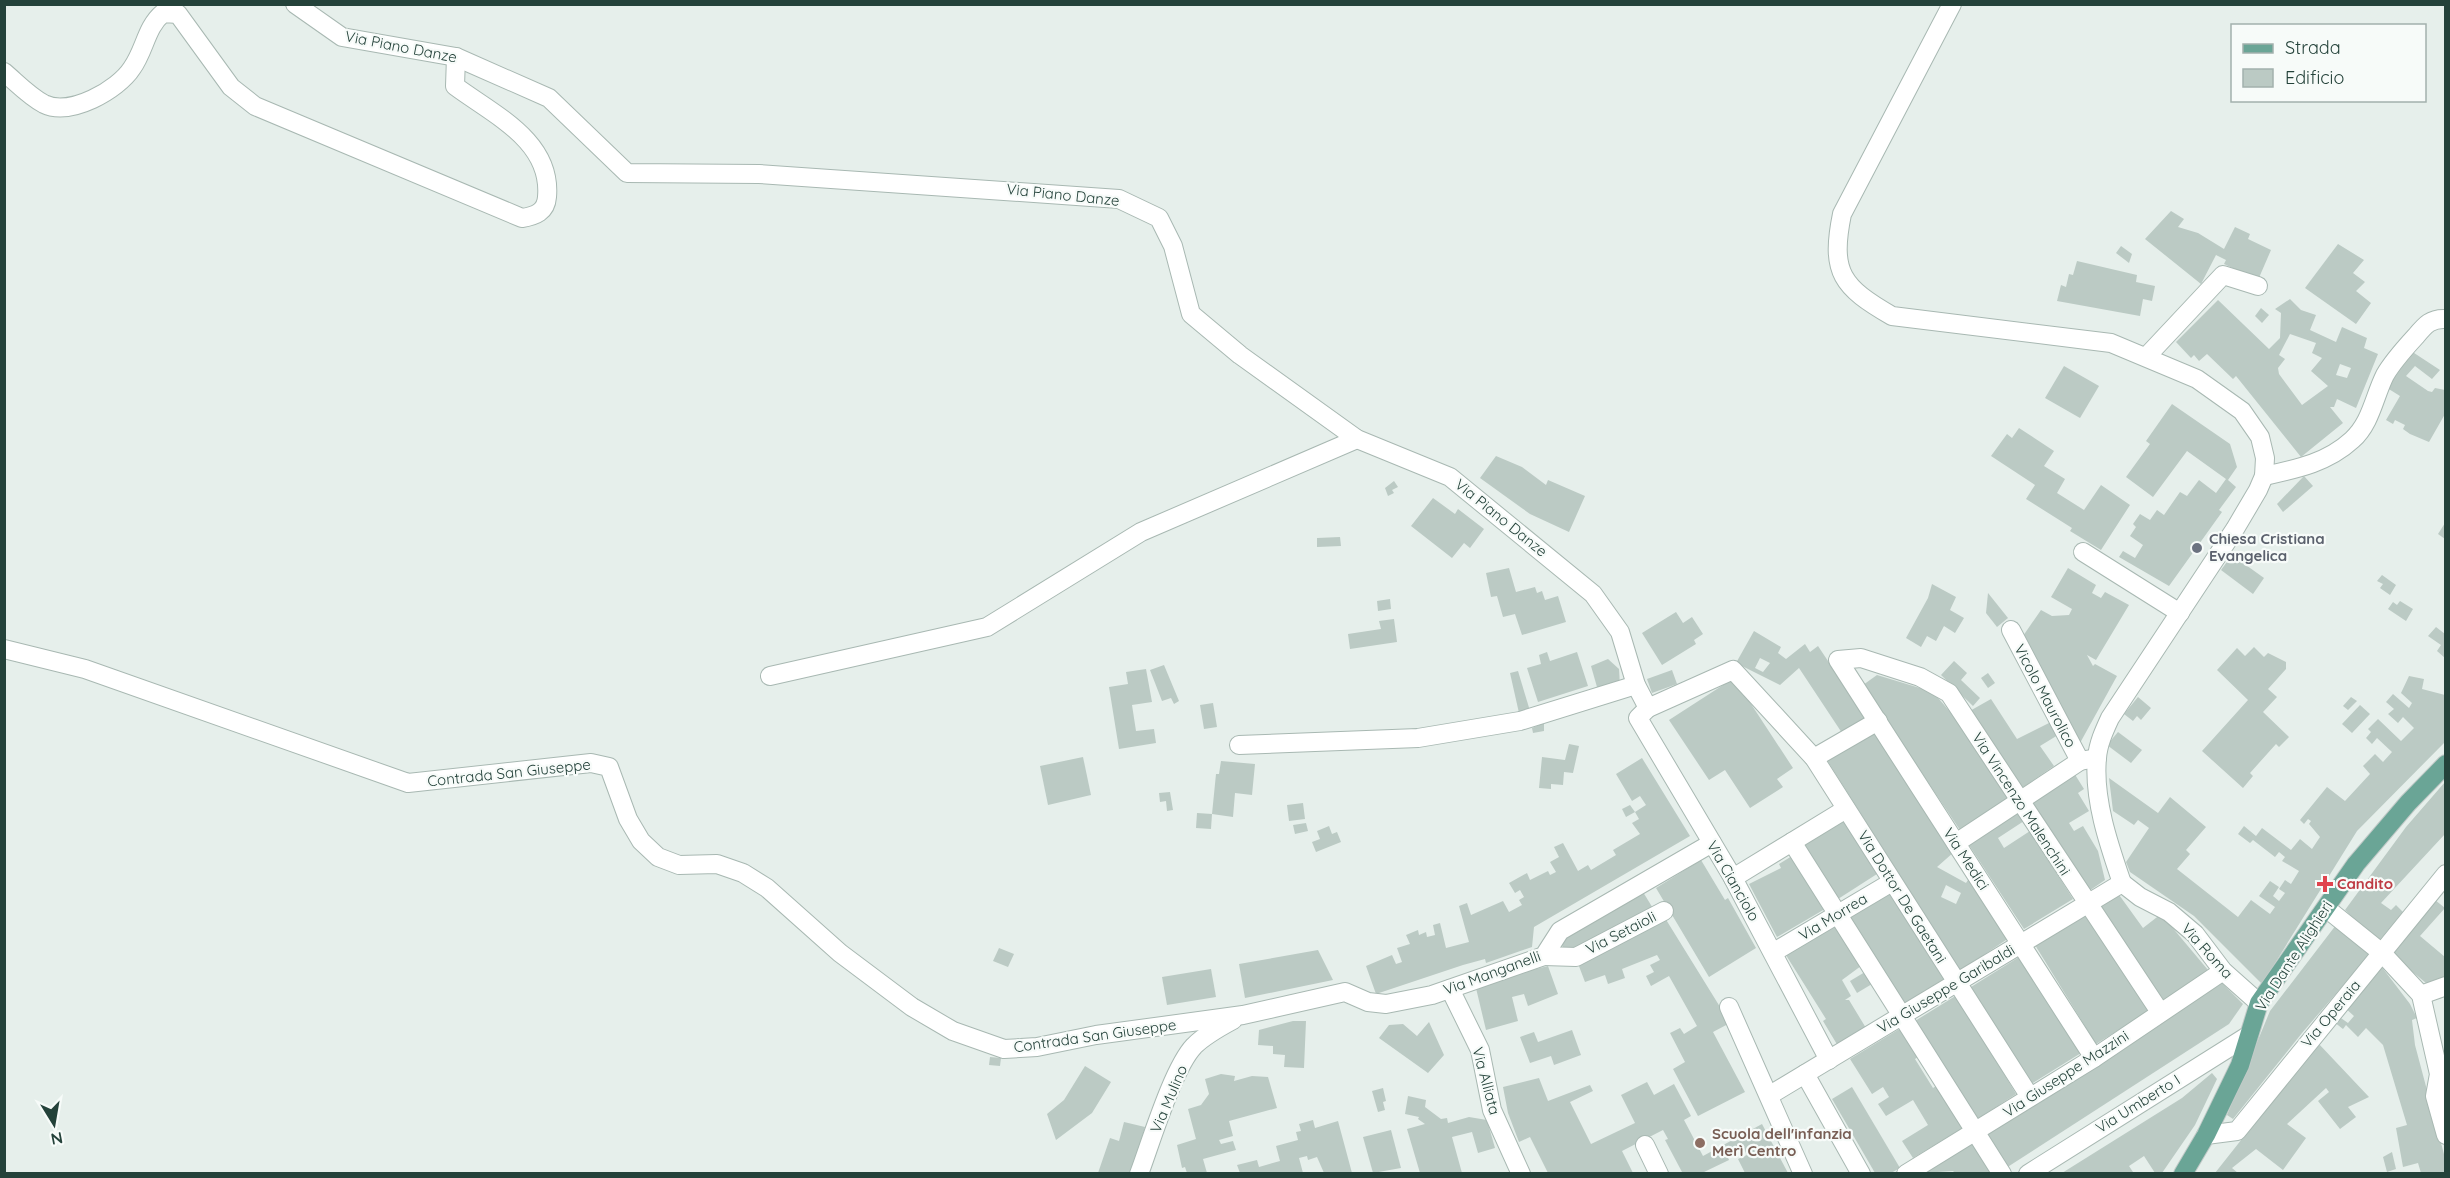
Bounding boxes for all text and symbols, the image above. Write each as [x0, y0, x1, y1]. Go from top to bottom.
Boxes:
legend [2231, 24, 2426, 102]
street label: Via Piano Danze [344, 26, 459, 67]
text: Strada [2285, 36, 2341, 59]
text: Edificio [2285, 66, 2344, 89]
street label: Via Piano Danze [1006, 179, 1120, 210]
street label: Via Piano Danze [1451, 475, 1551, 561]
place label: Chiesa Cristiana Evangelica [2209, 529, 2325, 565]
marker: Chiesa Cristiana Evangelica [2190, 541, 2204, 555]
street label: Vicolo Maurolico [2010, 641, 2081, 751]
street label: Via Vincenzo Malenchini [1968, 729, 2075, 879]
street label: Contrada San Giuseppe [426, 754, 592, 791]
street label: Via Medici [1939, 824, 1994, 893]
street label: Via Dottor De Gaetani [1854, 827, 1951, 967]
street label: Via Cianciolo [1703, 837, 1764, 924]
place label: Candito [2337, 874, 2393, 893]
marker: Candito [2318, 877, 2332, 891]
street label: Via Morrea [1795, 889, 1871, 944]
street label: Via Dante Alighieri [2251, 897, 2336, 1014]
street label: Via Setaioli [1582, 907, 1659, 958]
street label: Via Roma [2177, 919, 2237, 982]
street label: Via Giuseppe Garibaldi [1873, 940, 2018, 1037]
street label: Via Manganelli [1441, 946, 1543, 999]
street label: Via Operaia [2297, 976, 2364, 1051]
street label: Contrada San Giuseppe [1012, 1015, 1178, 1056]
street label: Via Giuseppe Mazzini [1999, 1026, 2132, 1121]
street label: Via Alliata [1468, 1045, 1505, 1117]
street label: Via Mulino [1146, 1062, 1191, 1136]
street label: Via Umberto I [2092, 1070, 2183, 1137]
north arrow [24, 1094, 84, 1154]
place label: Scuola dell'infanzia Merì Centro [1712, 1124, 1852, 1160]
text: N [49, 1128, 65, 1150]
marker: Scuola dell'infanzia Merì Centro [1693, 1136, 1707, 1150]

